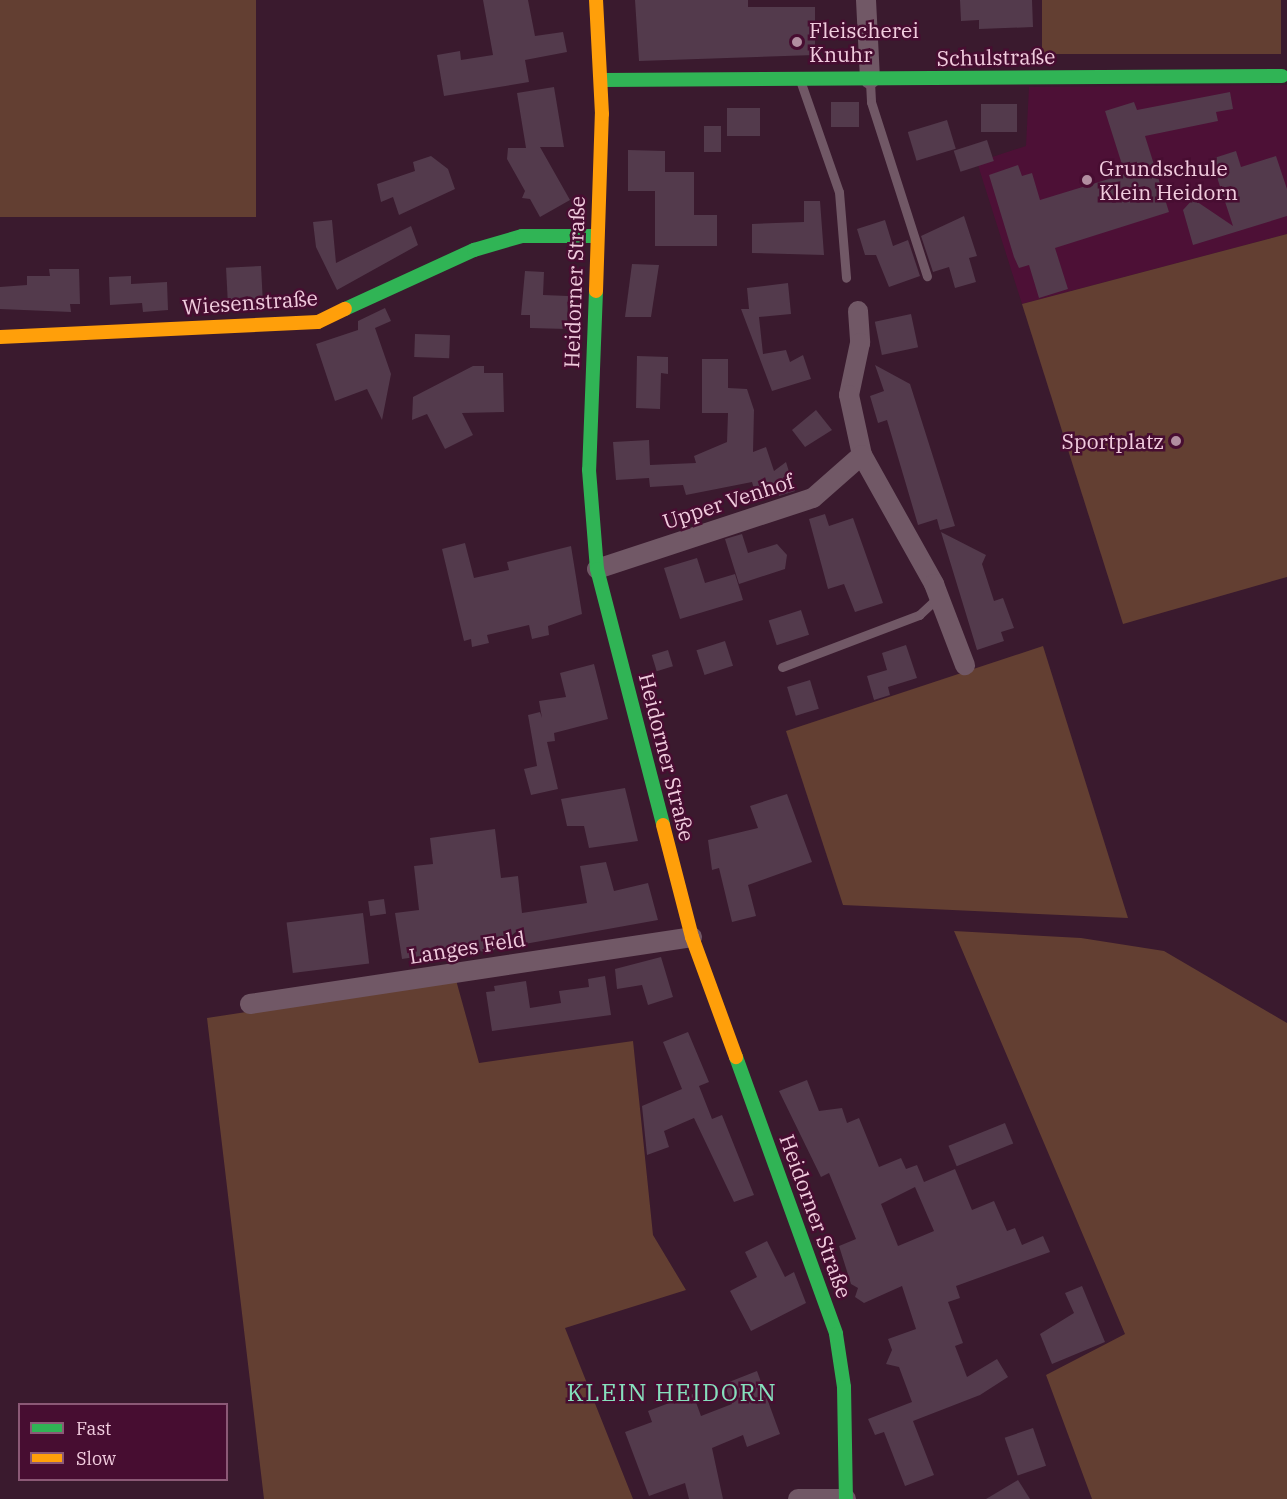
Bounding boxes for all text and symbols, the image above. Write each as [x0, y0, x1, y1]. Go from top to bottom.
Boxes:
place label: Fleischerei Knuhr [809, 17, 919, 67]
marker: Fleischerei Knuhr [790, 35, 804, 49]
street label: Schulstraße [936, 43, 1056, 71]
place label: Grundschule Klein Heidorn [1099, 155, 1238, 205]
marker: Grundschule Klein Heidorn [1080, 173, 1094, 187]
street label: Heidorner Straße [558, 195, 590, 369]
street label: Wiesenstraße [181, 285, 319, 319]
place label: Sportplatz [1061, 428, 1164, 454]
marker: Sportplatz [1169, 434, 1183, 448]
street label: Upper Venhof [659, 468, 797, 534]
street label: Heidorner Straße [634, 670, 700, 844]
street label: Langes Feld [407, 925, 527, 969]
street label: Heidorner Straße [775, 1131, 857, 1301]
district label: KLEIN HEIDORN [567, 1379, 777, 1407]
legend [18, 1403, 228, 1481]
text: Fast [76, 1417, 111, 1440]
text: Slow [76, 1447, 116, 1470]

